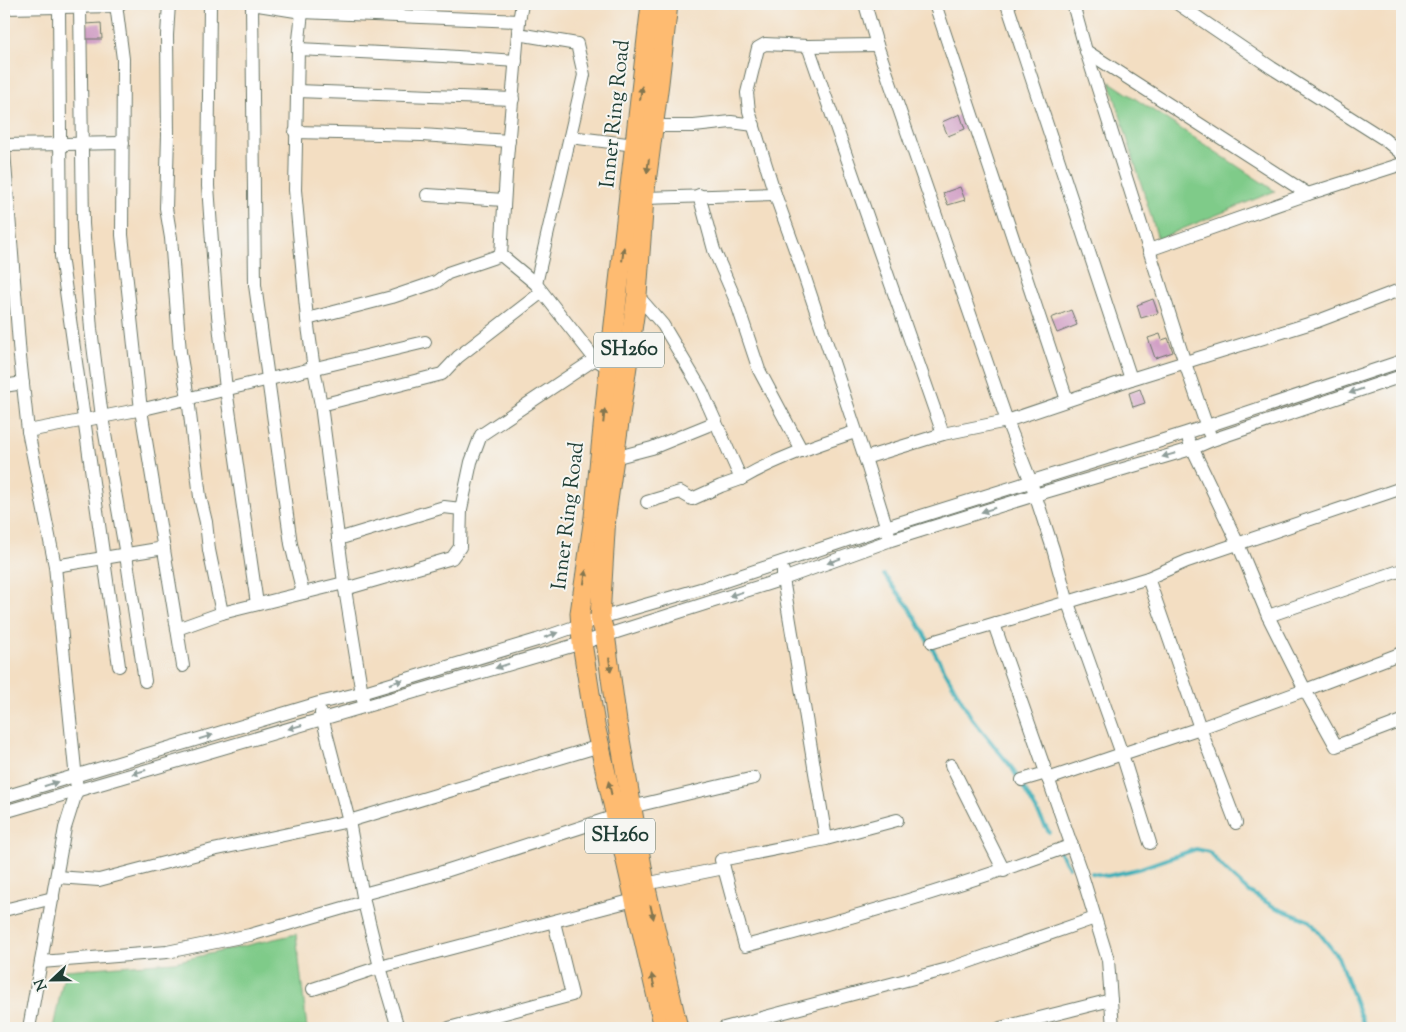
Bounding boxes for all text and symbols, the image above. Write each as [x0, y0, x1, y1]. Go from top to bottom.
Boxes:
street label: Inner Ring Road [593, 38, 639, 190]
one-way arrow [637, 85, 645, 101]
one-way arrow [644, 158, 652, 174]
one-way arrow [619, 246, 627, 262]
road number: SH260 [594, 332, 664, 368]
one-way arrow [1348, 387, 1363, 395]
one-way arrow [600, 407, 608, 423]
street label: Inner Ring Road [545, 440, 593, 592]
one-way arrow [1162, 452, 1177, 460]
one-way arrow [981, 506, 996, 514]
one-way arrow [826, 557, 841, 565]
one-way arrow [581, 569, 589, 585]
one-way arrow [729, 590, 744, 598]
one-way arrow [544, 631, 559, 638]
one-way arrow [606, 658, 614, 674]
one-way arrow [494, 663, 509, 671]
one-way arrow [389, 678, 404, 686]
one-way arrow [288, 723, 303, 731]
one-way arrow [199, 733, 214, 741]
one-way arrow [132, 768, 147, 776]
one-way arrow [43, 779, 58, 787]
one-way arrow [606, 781, 614, 796]
road number: SH260 [585, 818, 655, 854]
one-way arrow [648, 904, 656, 919]
north arrow [28, 954, 78, 1004]
one-way arrow [649, 973, 657, 988]
text: N [30, 975, 53, 993]

